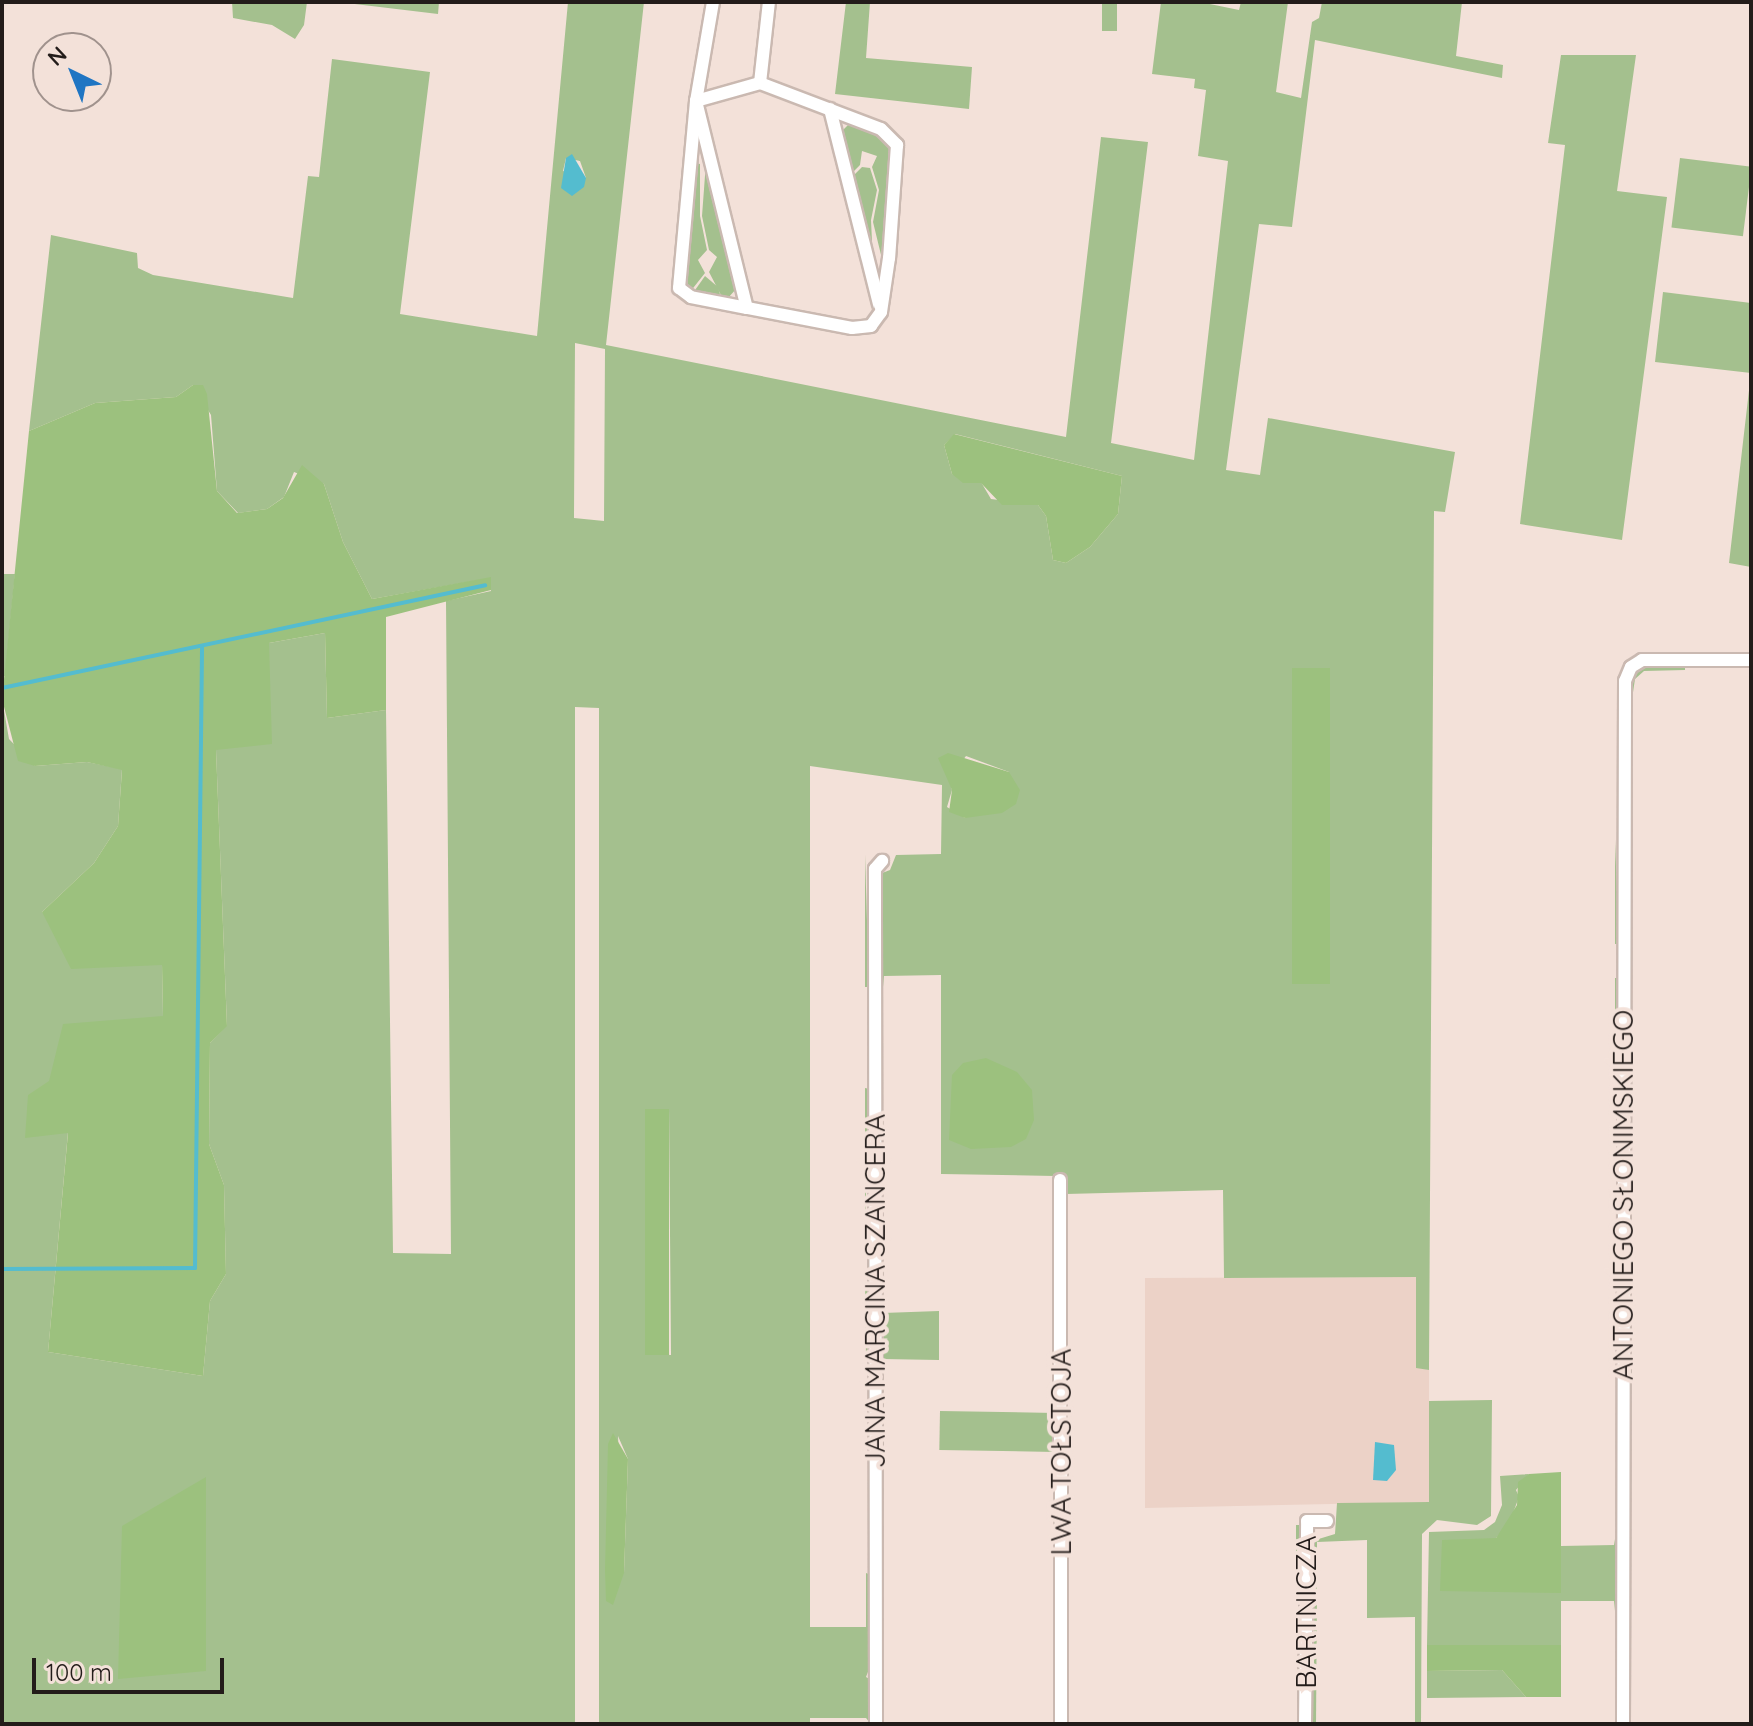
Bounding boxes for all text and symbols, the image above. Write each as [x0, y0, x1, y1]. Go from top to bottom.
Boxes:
north arrow [32, 32, 112, 112]
text: N [42, 40, 72, 72]
street label: ANTONIEGO SŁONIMSKIEGO [1606, 1010, 1640, 1380]
street label: JANA MARCINA SZANCERA [858, 1114, 892, 1468]
street label: LWA TOŁSTOJA [1044, 1348, 1078, 1556]
street label: BARTNICZA [1289, 1535, 1323, 1689]
scale bar [36, 1642, 228, 1692]
text: 100 m [46, 1657, 112, 1687]

